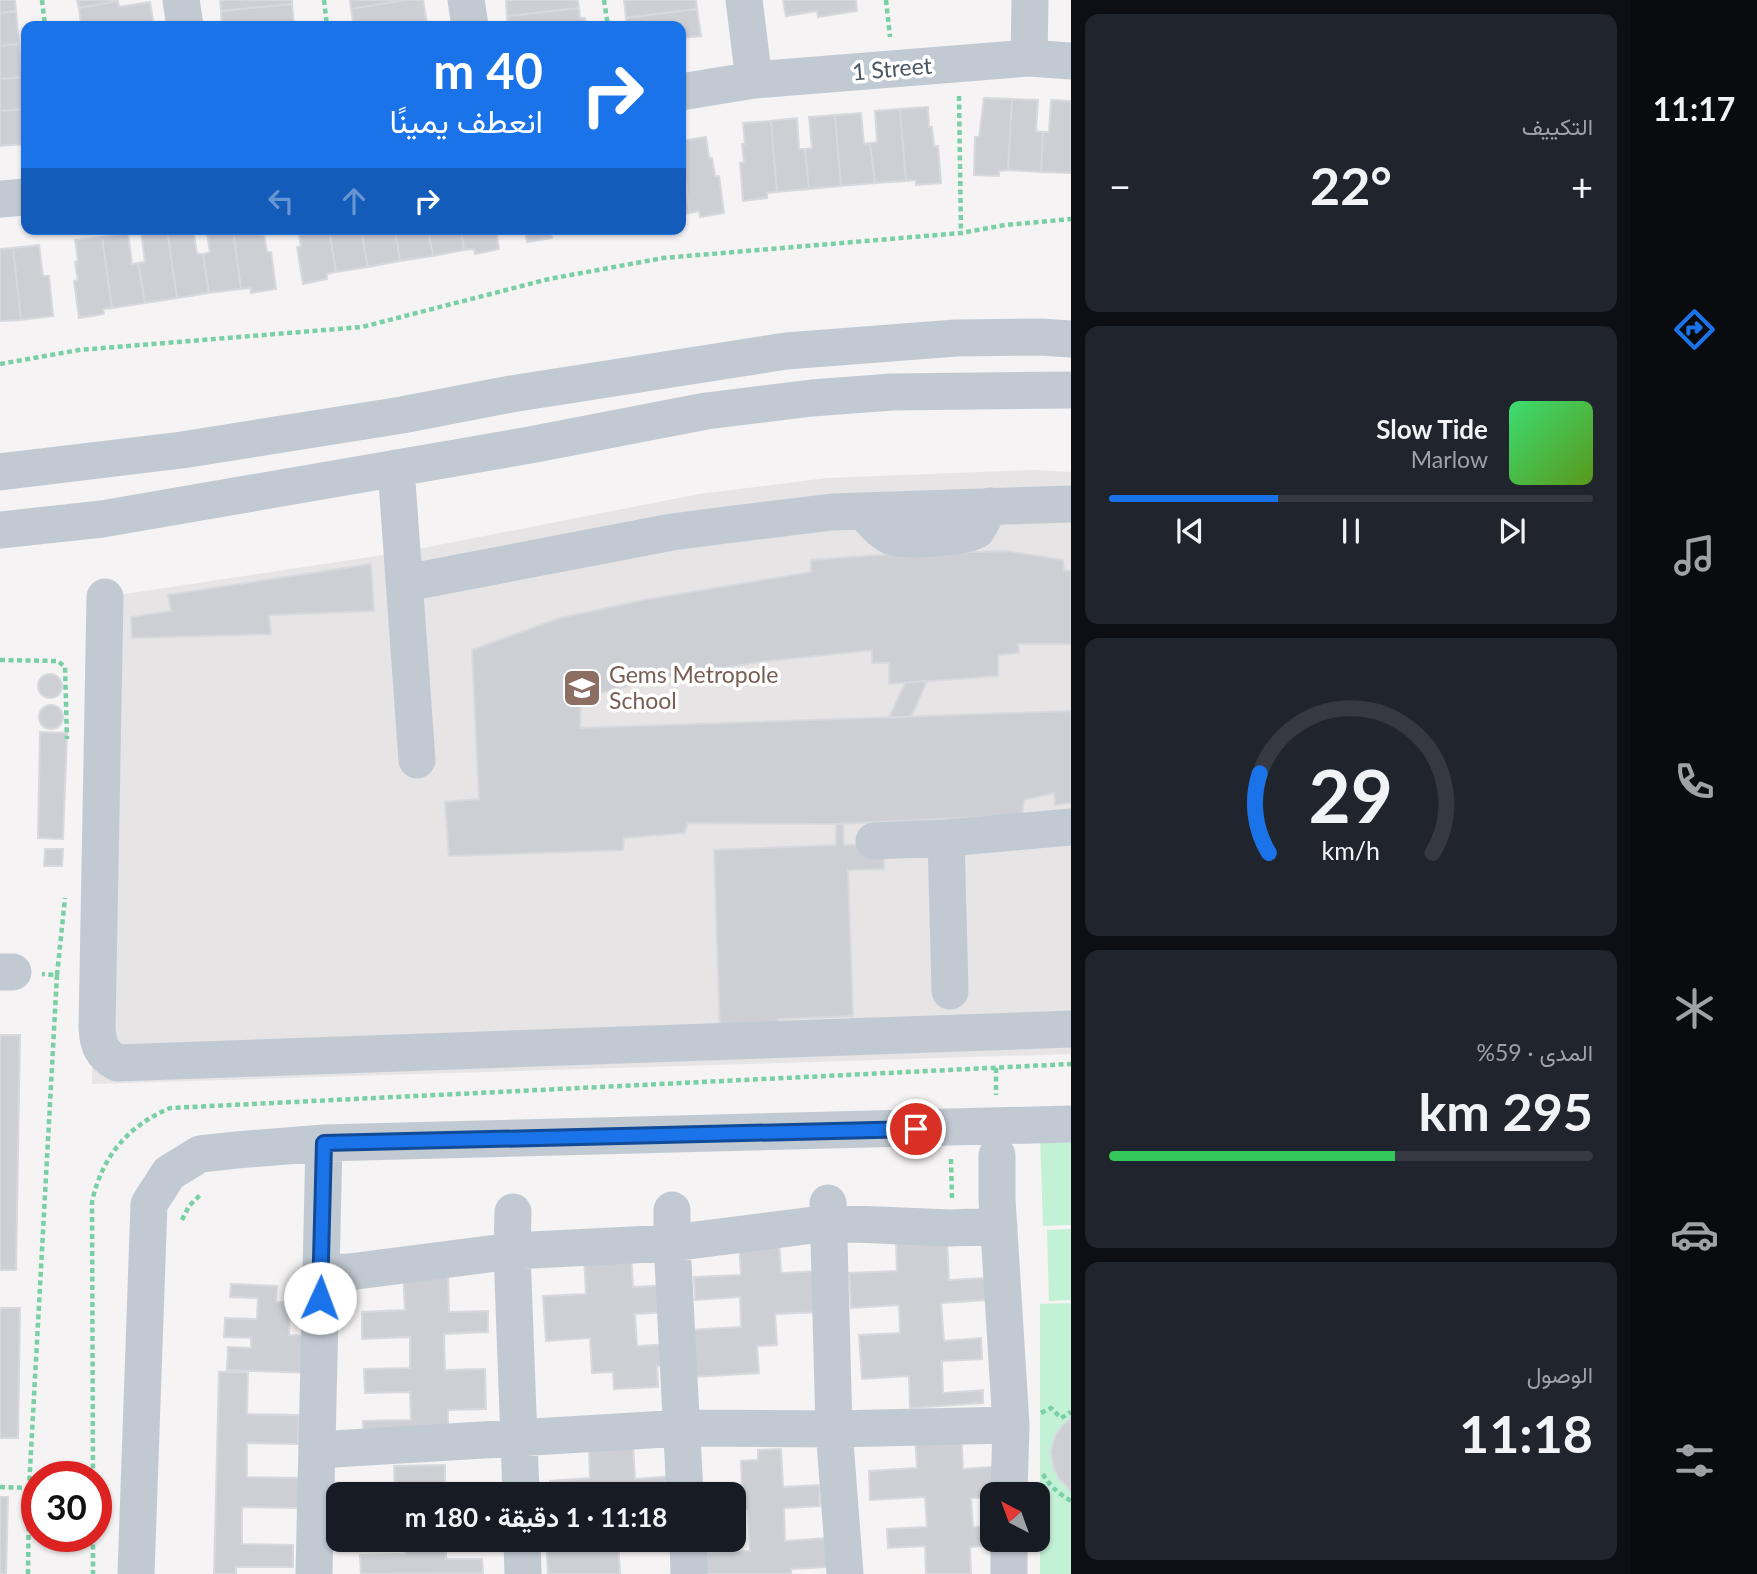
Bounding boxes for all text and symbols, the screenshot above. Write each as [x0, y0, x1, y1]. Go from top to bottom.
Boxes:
text: 40 m [433, 41, 543, 99]
icon: right [567, 49, 658, 140]
street label: 1 Street [851, 51, 934, 85]
text: 11:17 [1653, 89, 1735, 128]
text: انعطف يمينًا [390, 101, 543, 140]
text: التكييف [1522, 112, 1593, 140]
text: 22° [1310, 154, 1392, 216]
text: − [1109, 163, 1131, 209]
text: + [1571, 163, 1593, 209]
icon: left [262, 182, 300, 220]
icon: ahead [335, 182, 373, 220]
icon: right [408, 182, 446, 220]
icon: directions [1670, 305, 1719, 354]
text: Slow Tide [1376, 413, 1488, 445]
text: Marlow [1411, 445, 1488, 473]
icon: previous [1171, 512, 1209, 550]
icon: pause [1332, 512, 1370, 550]
icon: next [1493, 512, 1531, 550]
icon: music [1670, 531, 1719, 580]
place label: Gems Metropole School [609, 660, 778, 714]
school or university icon: Gems Metropole School [561, 667, 603, 709]
text: 29 [1309, 751, 1393, 839]
icon: phone [1670, 757, 1719, 806]
text: km/h [1322, 835, 1380, 865]
icon: climate [1670, 984, 1719, 1033]
text: المدى · 59% [1477, 1038, 1593, 1066]
text: 295 km [1419, 1080, 1593, 1142]
pin [886, 1099, 946, 1159]
icon: arrive [897, 1110, 935, 1148]
icon: car [1670, 1210, 1719, 1259]
position arrow [283, 1261, 357, 1335]
text: الوصول [1527, 1360, 1593, 1388]
text: 11:18 [1459, 1402, 1593, 1464]
icon: filters [1670, 1436, 1719, 1485]
speed limit sign: 30 [21, 1461, 112, 1552]
north arrow [980, 1482, 1050, 1552]
map controls [980, 1482, 1050, 1552]
text: 11:18 · 1 دقيقة · 180 m [405, 1501, 667, 1533]

